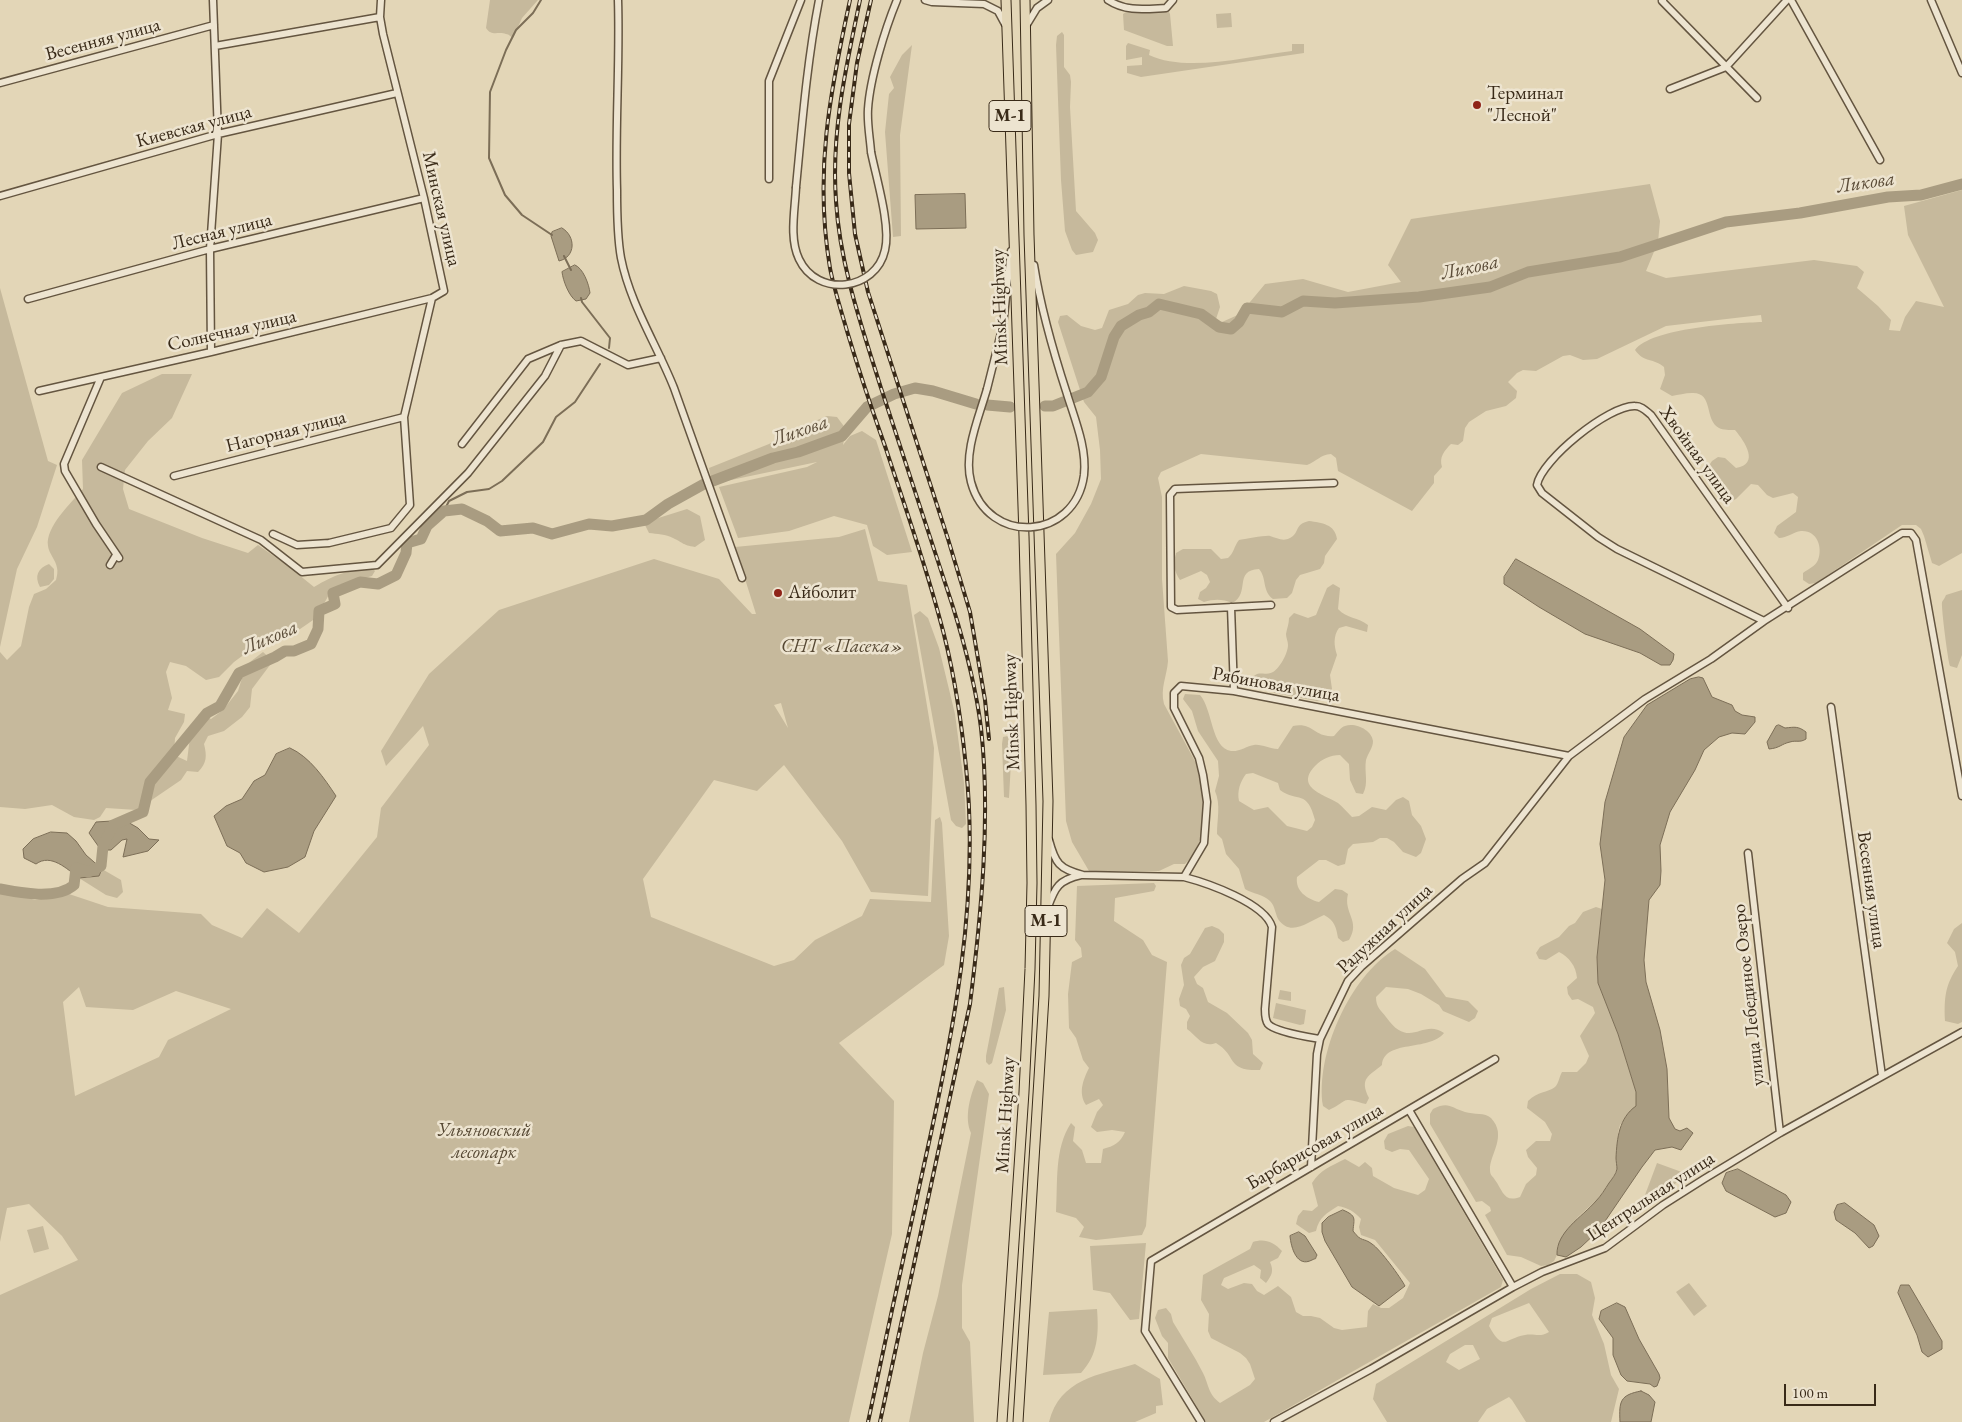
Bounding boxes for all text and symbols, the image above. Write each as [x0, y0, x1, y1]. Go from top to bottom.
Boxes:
street label: Весенняя улица [43, 14, 163, 66]
place label: Терминал "Лесной" [1487, 83, 1563, 127]
marker: Терминал "Лесной" [1471, 99, 1483, 111]
road number: М-1 [989, 100, 1031, 132]
street label: Киевская улица [134, 101, 254, 153]
street label: Минская улица [417, 149, 465, 269]
water label: Ликова [1836, 167, 1896, 199]
street label: Лесная улица [170, 209, 274, 255]
street label: Minsk Highway [987, 248, 1013, 366]
water label: Ликова [1439, 250, 1501, 286]
street label: Солнечная улица [165, 305, 299, 357]
street label: Хвойная улица [1654, 402, 1740, 508]
street label: Нагорная улица [224, 406, 348, 458]
water label: Ликова [769, 410, 831, 452]
place label: Айболит [788, 582, 856, 604]
marker: Айболит [772, 587, 784, 599]
water label: Ликова [239, 616, 301, 660]
park label: СНТ «Пасека» [781, 636, 903, 658]
street label: Minsk Highway [999, 653, 1025, 771]
street label: Рябиновая улица [1210, 663, 1342, 707]
street label: Весенняя улица [1851, 830, 1891, 950]
street label: Радужная улица [1333, 879, 1437, 979]
street label: улица Лебединое Озеро [1728, 903, 1770, 1087]
road number: М-1 [1025, 906, 1067, 936]
street label: Minsk Highway [992, 1056, 1020, 1174]
street label: Барбарисовая улица [1243, 1099, 1387, 1195]
park label: Ульяновский лесопарк [437, 1120, 531, 1164]
street label: Центральная улица [1583, 1147, 1719, 1247]
scale bar [1787, 1374, 1880, 1406]
text: 100 m [1792, 1383, 1828, 1402]

